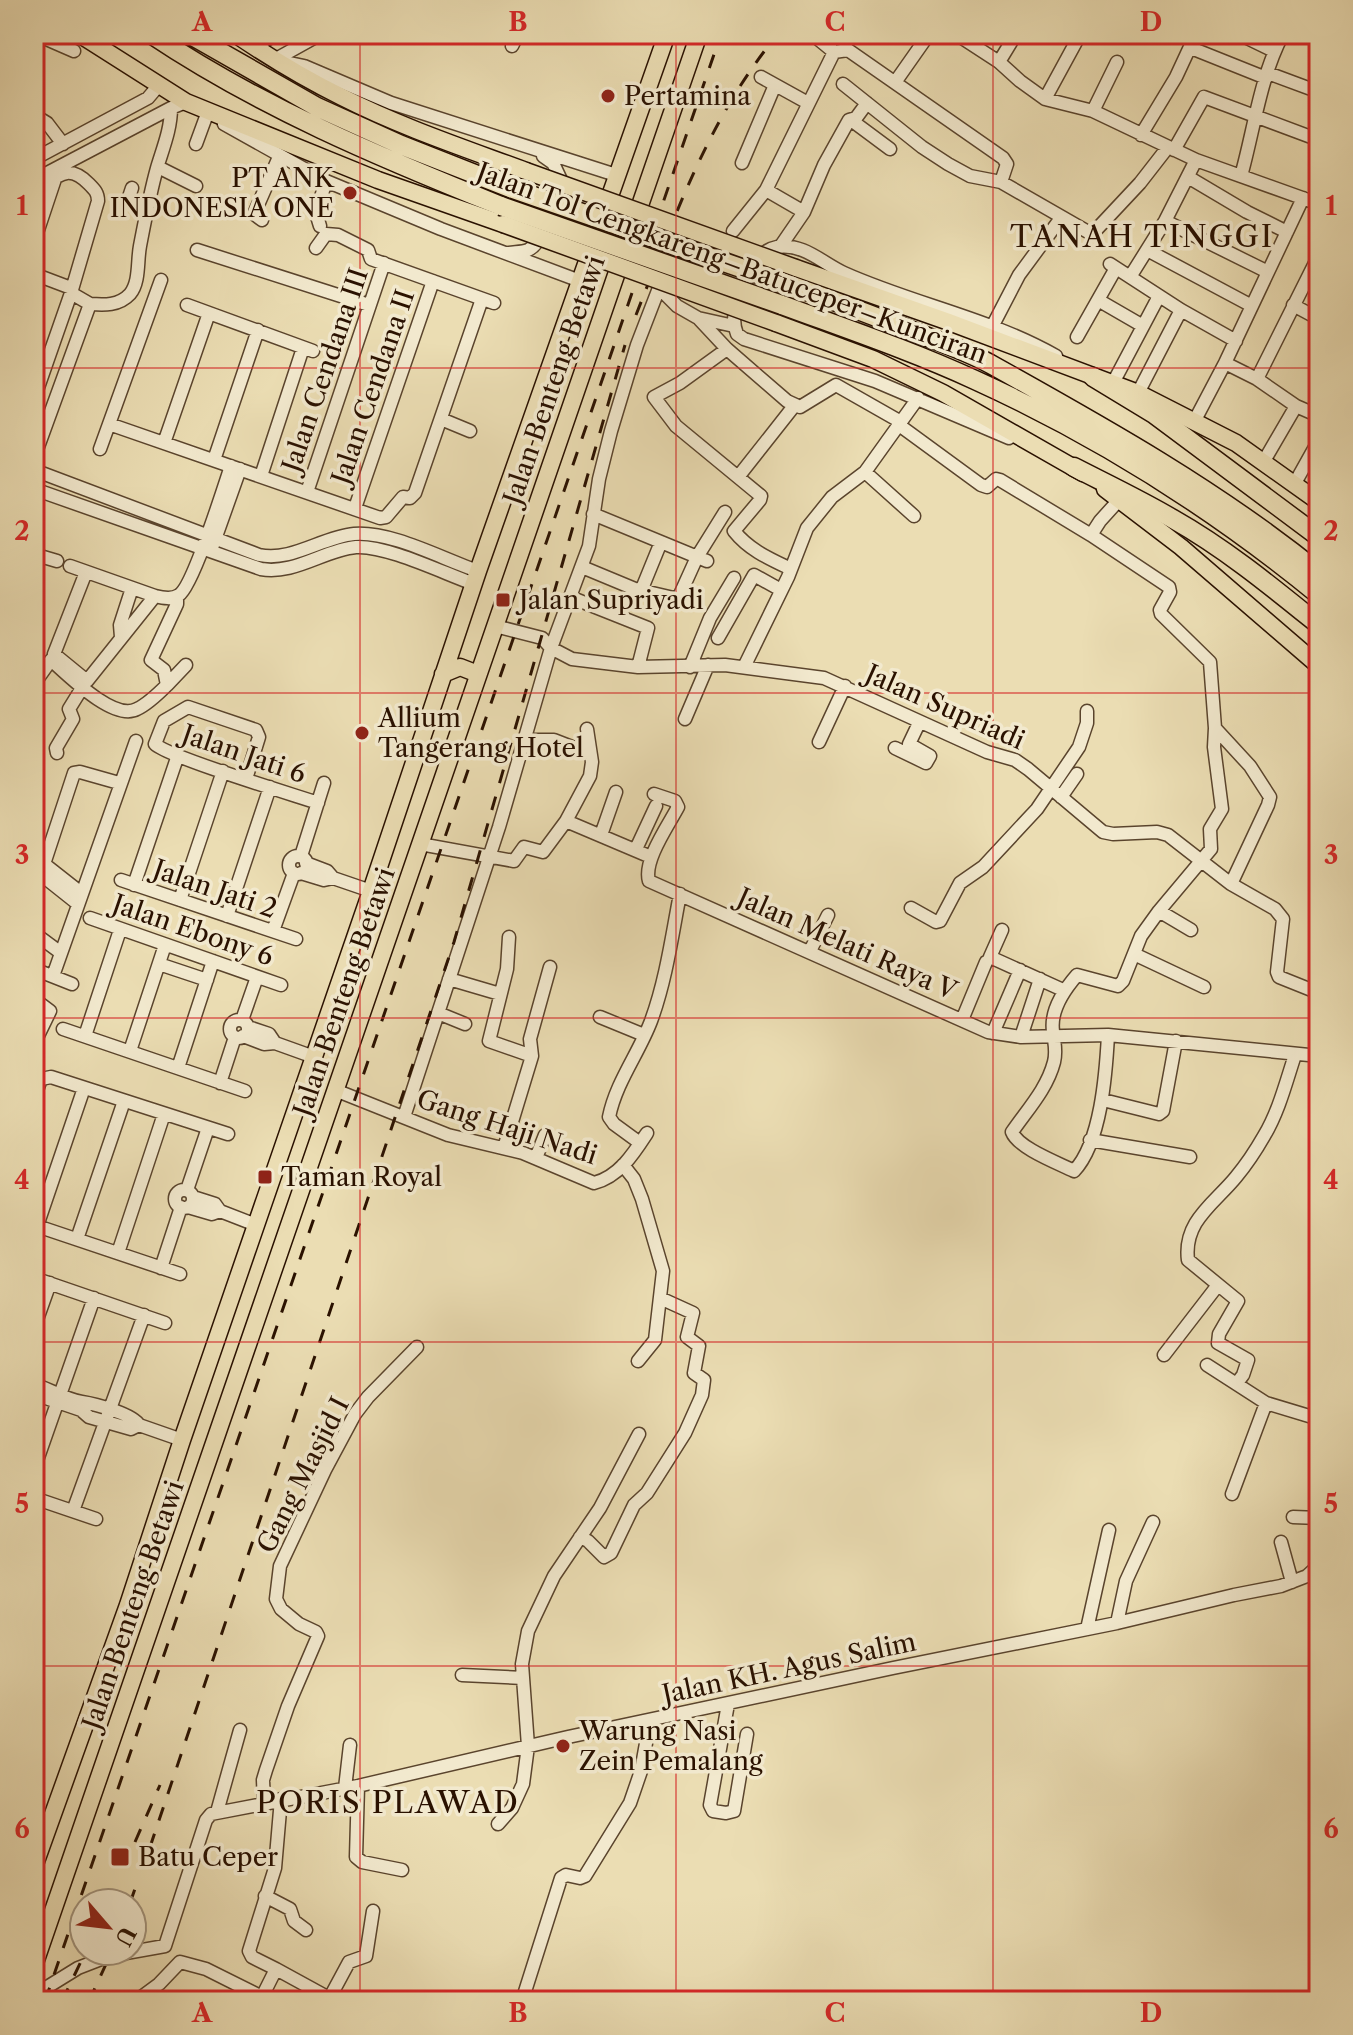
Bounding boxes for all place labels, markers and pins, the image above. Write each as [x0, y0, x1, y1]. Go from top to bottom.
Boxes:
place label: Pertamina [624, 80, 751, 112]
marker: Pertamina [599, 87, 617, 105]
place label: PT ANK INDONESIA ONE [110, 162, 335, 224]
marker: PT ANK INDONESIA ONE [341, 184, 359, 202]
place label: Jalan Supriyadi [515, 584, 704, 616]
marker: Jalan Supriyadi [494, 591, 512, 609]
place label: Allium Tangerang Hotel [377, 702, 584, 764]
marker: Allium Tangerang Hotel [353, 724, 371, 742]
place label: Taman Royal [281, 1161, 442, 1193]
marker: Taman Royal [256, 1168, 274, 1186]
place label: Warung Nasi Zein Pemalang [578, 1715, 763, 1777]
marker: Warung Nasi Zein Pemalang [554, 1737, 572, 1755]
place label: Batu Ceper [138, 1841, 278, 1873]
marker: Batu Ceper [109, 1846, 131, 1868]

